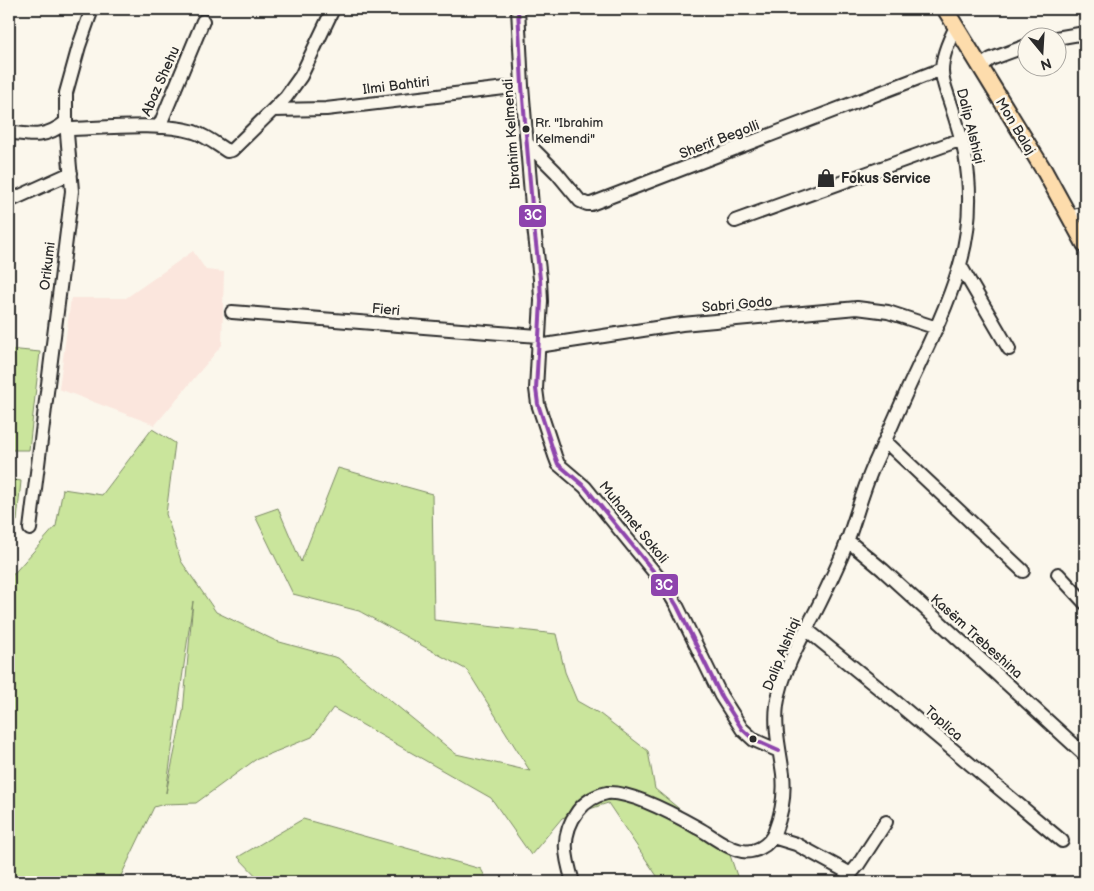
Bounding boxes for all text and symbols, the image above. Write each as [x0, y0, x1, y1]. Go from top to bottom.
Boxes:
north arrow [1016, 28, 1066, 78]
street label: Abaz Shehu [138, 44, 183, 119]
text: N [1038, 54, 1053, 74]
street label: Ilmi Bahtiri [362, 73, 430, 98]
street label: Ibrahim Kelmendi [499, 78, 524, 190]
street label: Dalip Alshiqi [953, 87, 988, 166]
street label: Mon Balaj [992, 95, 1039, 158]
place label: Rr. "Ibrahim Kelmendi" [535, 115, 603, 147]
street label: Sherif Begolli [677, 116, 762, 163]
marker: Rr. "Ibrahim Kelmendi" [521, 124, 531, 134]
shop icon: Fokus Service [815, 167, 837, 189]
place label: Fokus Service [841, 170, 931, 187]
line badge: 3C [518, 204, 547, 228]
text: 3C [524, 207, 542, 224]
street label: Orikumi [36, 241, 59, 291]
street label: Sabri Godo [701, 293, 773, 316]
street label: Fieri [371, 300, 401, 319]
street label: Muhamet Sokoli [595, 478, 672, 567]
line badge: 3C [650, 573, 679, 597]
text: 3C [655, 577, 673, 594]
street label: Kasëm Trebeshina [927, 591, 1026, 682]
street label: Dalip Alshiqi [759, 615, 804, 693]
street label: Toplica [921, 702, 966, 745]
unlabelled marker [748, 734, 758, 744]

